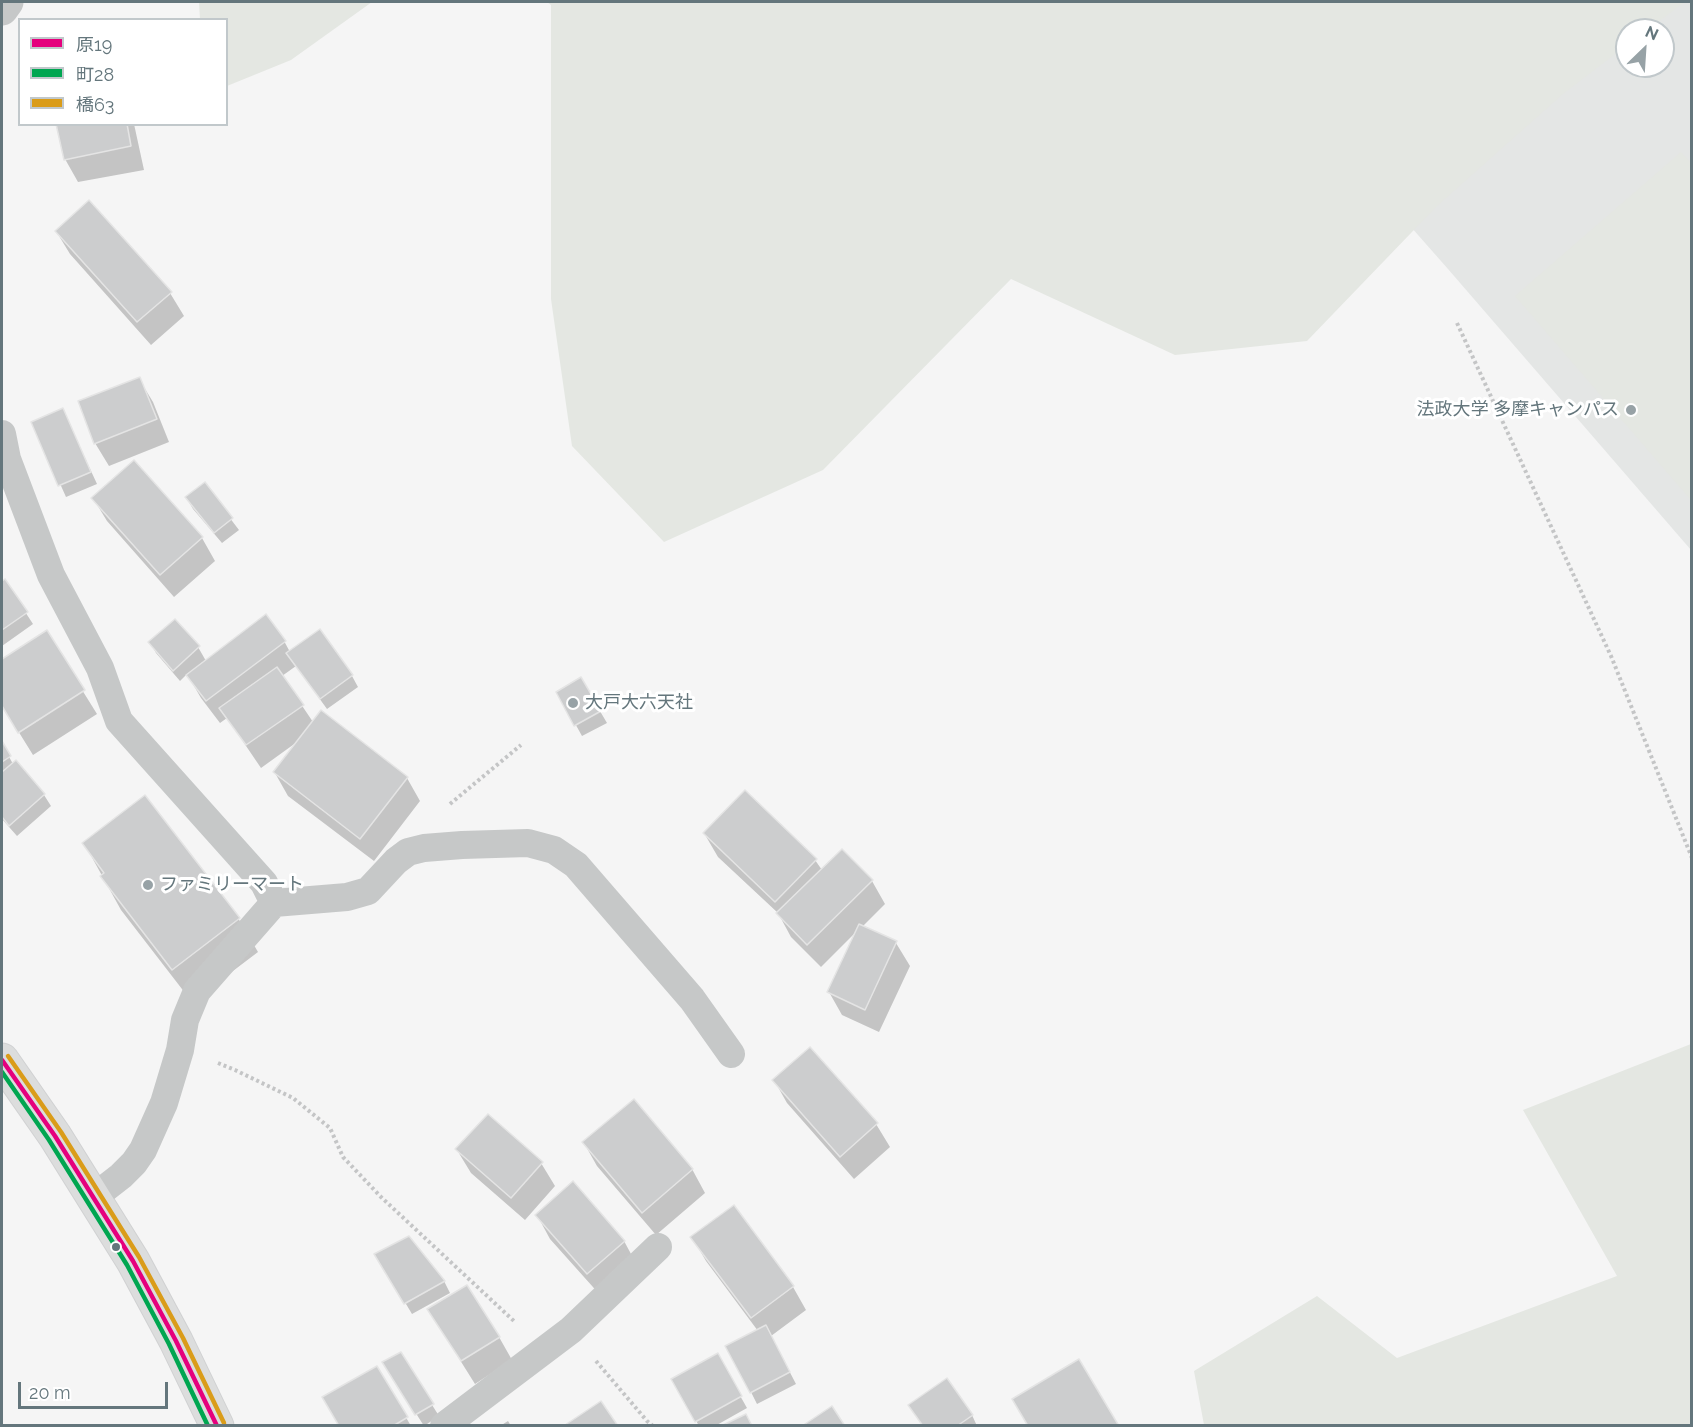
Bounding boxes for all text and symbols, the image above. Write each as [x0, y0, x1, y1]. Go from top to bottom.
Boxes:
legend [18, 18, 228, 126]
north arrow [1615, 18, 1675, 78]
text: N [1642, 22, 1662, 44]
text: 原19 [76, 34, 112, 55]
text: 町28 [76, 64, 114, 85]
text: 橋63 [76, 94, 114, 115]
place label: 法政大学 多摩キャンパス [1416, 399, 1619, 421]
marker: 法政大学 多摩キャンパス [1624, 403, 1638, 417]
place label: 大戸大六天社 [585, 692, 693, 714]
marker: 大戸大六天社 [566, 696, 580, 710]
place label: ファミリーマート [160, 874, 304, 896]
marker: ファミリーマート [141, 878, 155, 892]
unlabelled marker [110, 1241, 122, 1253]
scale bar [21, 1370, 171, 1408]
text: 20 m [29, 1382, 71, 1403]

